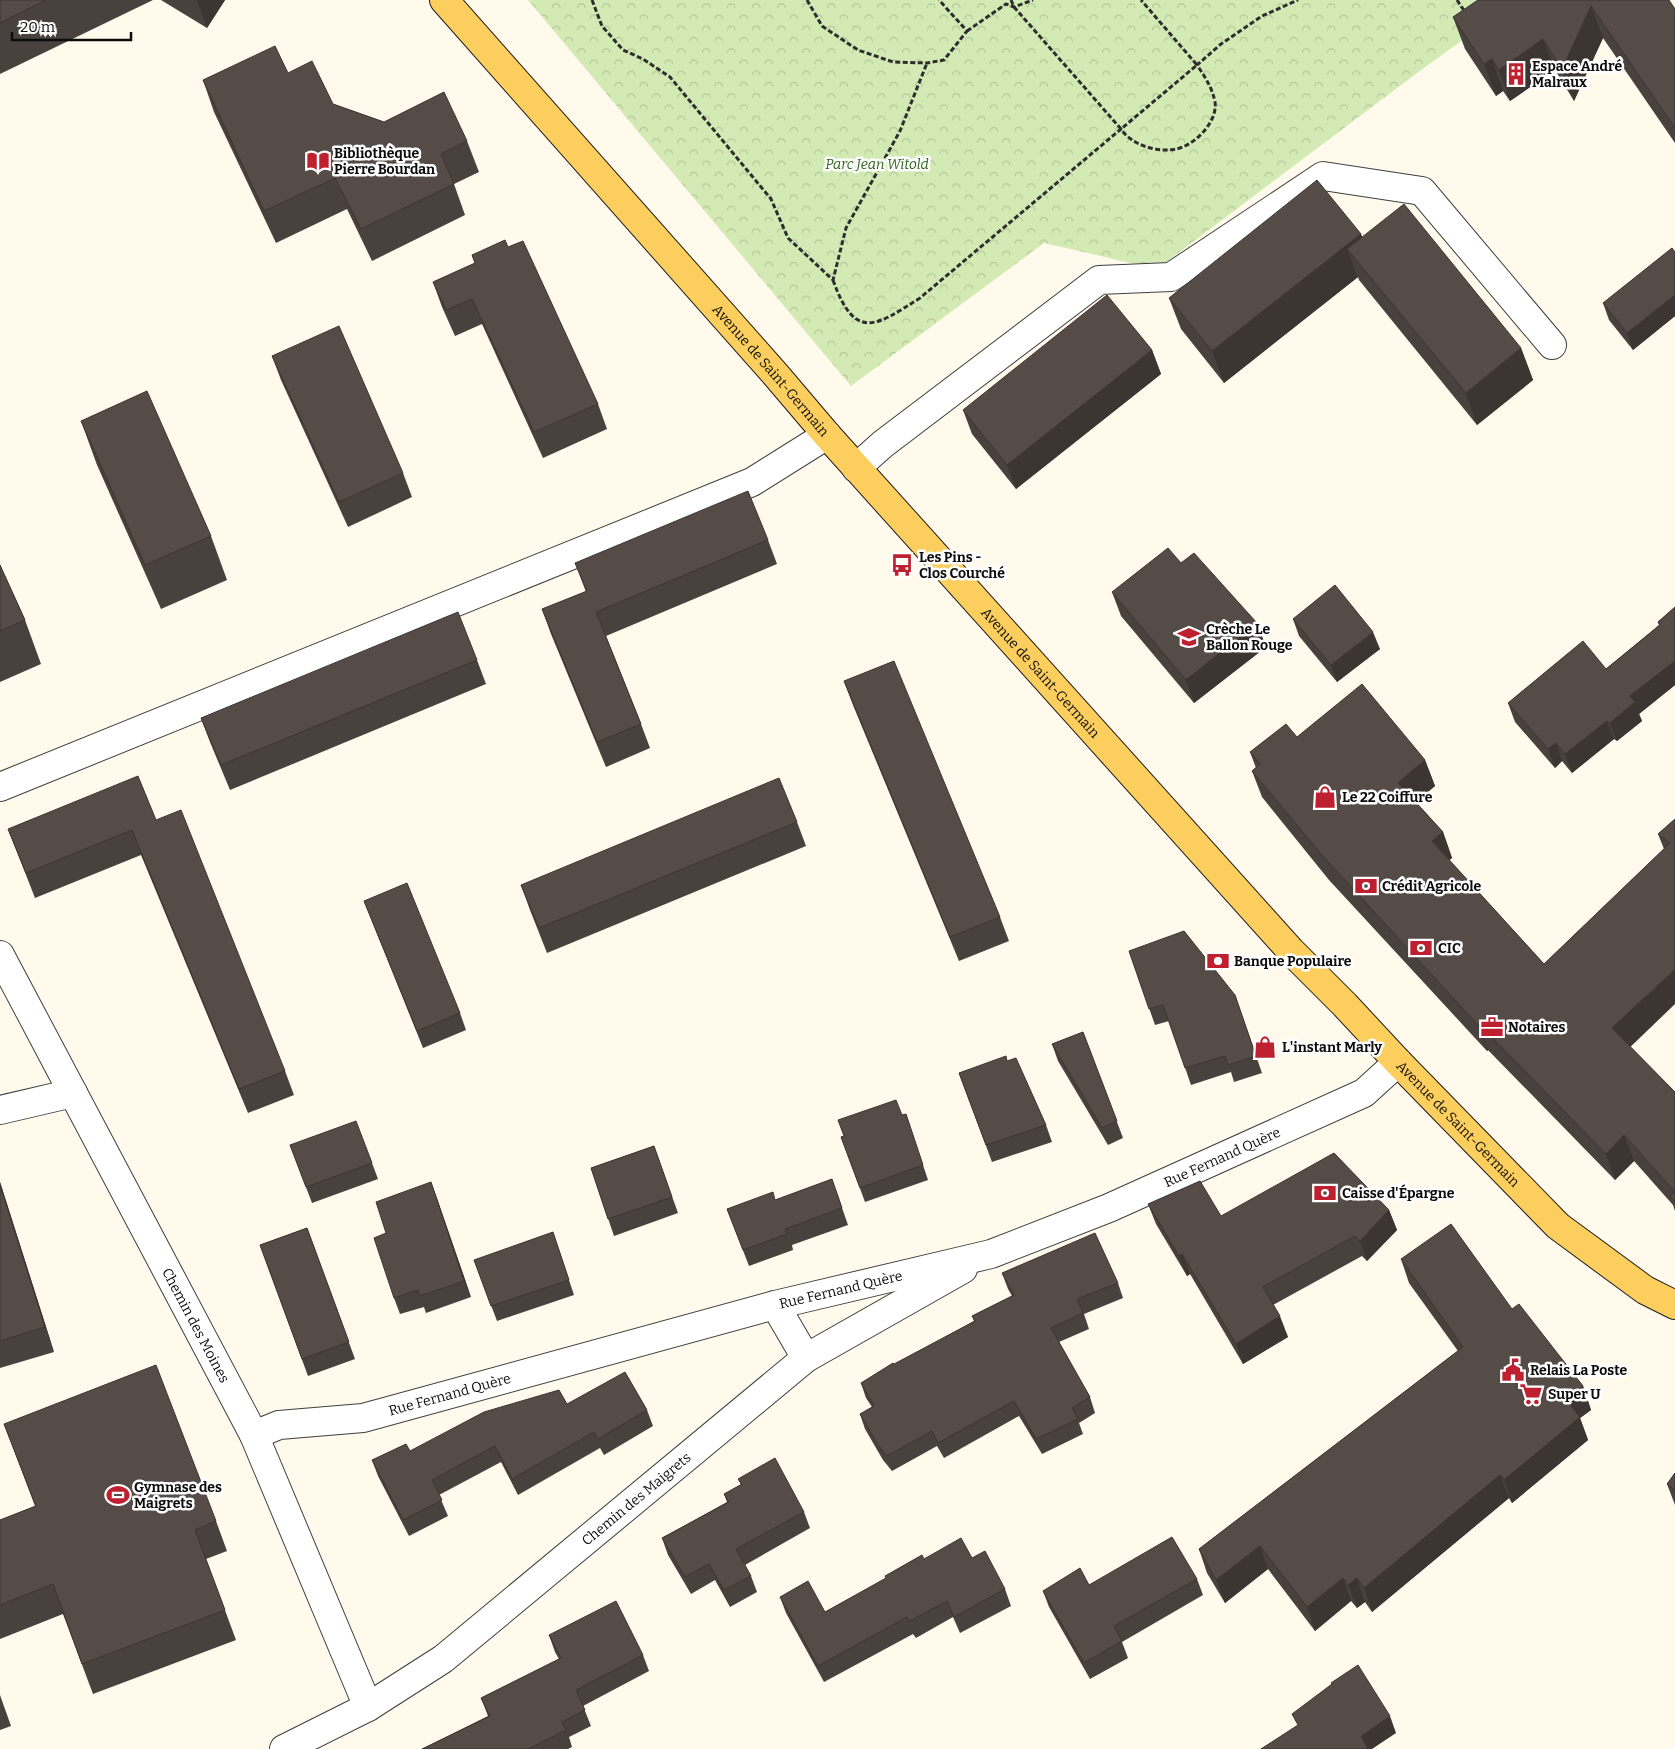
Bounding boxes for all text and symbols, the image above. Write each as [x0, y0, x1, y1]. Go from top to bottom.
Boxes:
scale bar [12, 10, 131, 42]
text: 20 m [20, 18, 56, 36]
place label: Espace André Malraux [1532, 58, 1622, 91]
building icon: Espace André Malraux [1503, 61, 1529, 87]
place label: Bibliothèque Pierre Bourdan [334, 145, 435, 178]
library icon: Bibliothèque Pierre Bourdan [305, 148, 331, 174]
park label: Parc Jean Witold [825, 156, 929, 173]
street label: Avenue de Saint-Germain [709, 301, 833, 440]
place label: Les Pins - Clos Courché [919, 549, 1005, 582]
bus stop icon: Les Pins - Clos Courché [889, 552, 915, 578]
street label: Avenue de Saint-Germain [978, 604, 1104, 741]
place label: Crèche Le Ballon Rouge [1206, 621, 1293, 654]
school or university icon: Crèche Le Ballon Rouge [1176, 624, 1202, 650]
shop icon: Le 22 Coiffure [1312, 784, 1338, 810]
place label: Le 22 Coiffure [1342, 789, 1433, 806]
bank icon: Crédit Agricole [1353, 873, 1379, 899]
place label: Crédit Agricole [1382, 878, 1482, 895]
bank icon: CIC [1408, 935, 1434, 961]
place label: CIC [1438, 940, 1461, 957]
bank icon: Banque Populaire [1205, 948, 1231, 974]
place label: Banque Populaire [1234, 953, 1352, 970]
office icon: Notaires [1479, 1014, 1505, 1040]
place label: Notaires [1508, 1019, 1565, 1036]
shop icon: L'instant Marly [1252, 1034, 1278, 1060]
place label: L'instant Marly [1282, 1039, 1382, 1056]
street label: Avenue de Saint-Germain [1393, 1057, 1524, 1190]
street label: Rue Fernand Quère [1161, 1123, 1283, 1191]
bank icon: Caisse d'Épargne [1312, 1180, 1338, 1206]
place label: Caisse d'Épargne [1342, 1184, 1455, 1202]
street label: Chemin des Moines [159, 1265, 233, 1386]
street label: Rue Fernand Quère [778, 1267, 904, 1312]
public building icon: Relais La Poste [1500, 1357, 1526, 1383]
place label: Relais La Poste [1530, 1362, 1628, 1379]
street label: Rue Fernand Quère [387, 1369, 513, 1419]
supermarket icon: Super U [1518, 1381, 1544, 1407]
place label: Super U [1548, 1386, 1601, 1403]
street label: Chemin des Maigrets [578, 1449, 694, 1549]
place label: Gymnase des Maigrets [134, 1479, 222, 1512]
sports icon: Gymnase des Maigrets [105, 1482, 131, 1508]

